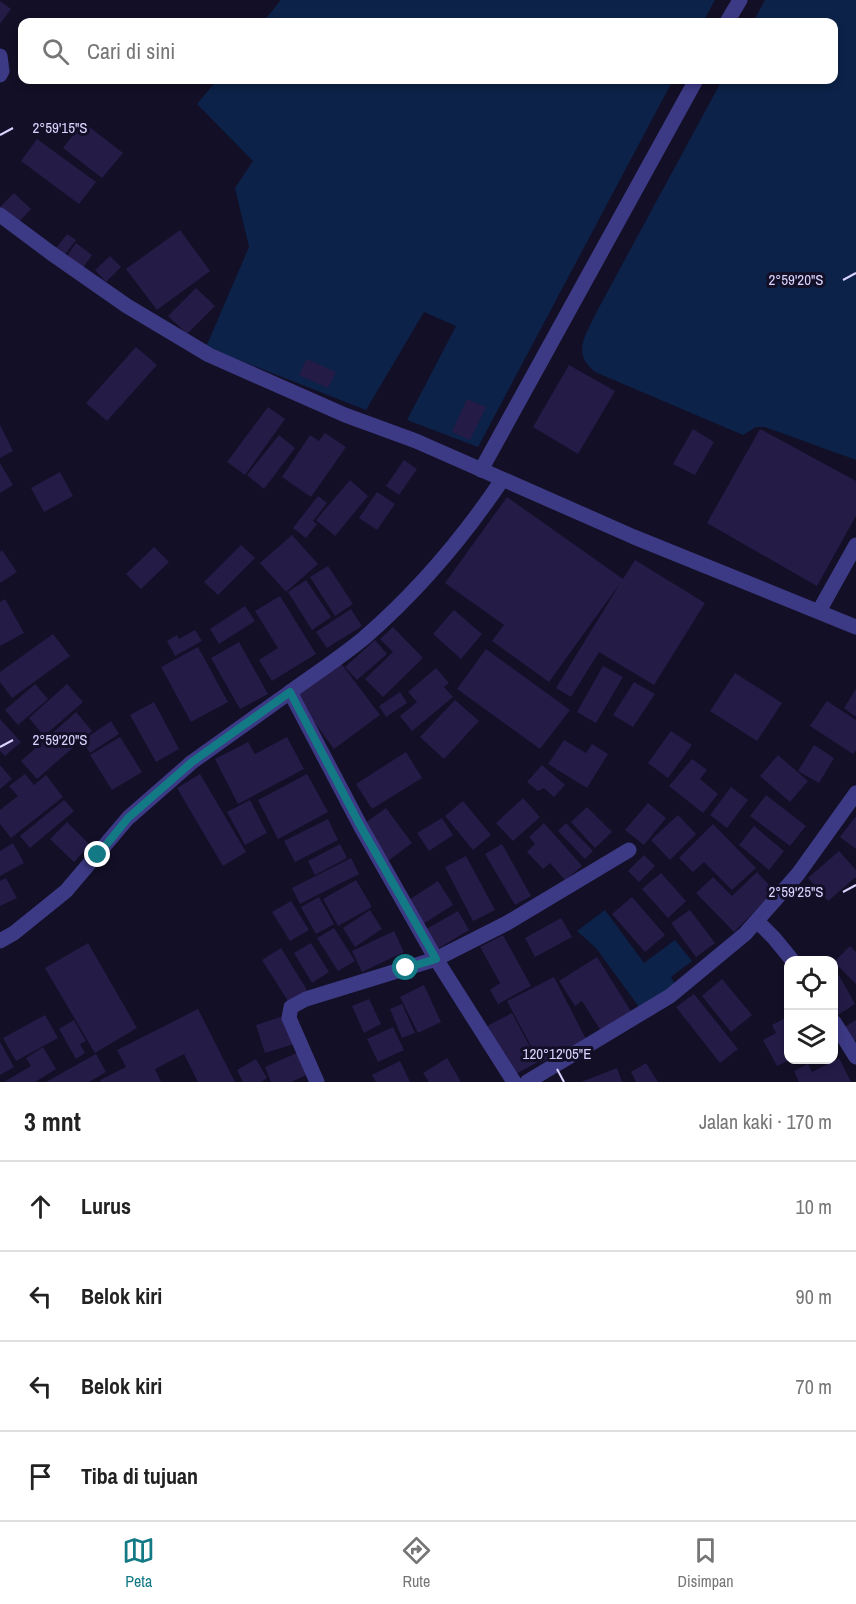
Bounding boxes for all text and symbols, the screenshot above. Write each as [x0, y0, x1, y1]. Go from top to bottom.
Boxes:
search box [18, 18, 838, 84]
icon: search [39, 35, 72, 68]
text: Cari di sini [87, 36, 175, 66]
text: 2°59'15"S [32, 117, 88, 138]
text: 2°59'20"S [768, 269, 824, 290]
text: 2°59'20"S [32, 729, 88, 750]
route end [84, 841, 110, 867]
text: 2°59'25"S [768, 881, 824, 902]
route start [392, 954, 418, 980]
map controls [784, 956, 838, 1064]
button: locate [784, 956, 838, 1010]
button: layers [784, 1010, 838, 1064]
text: 120°12'05"E [523, 1043, 591, 1064]
text: 3 mnt [24, 1104, 81, 1139]
text: Jalan kaki · 170 m [699, 1108, 832, 1135]
icon: ahead [24, 1190, 57, 1223]
text: Lurus [81, 1191, 131, 1221]
text: 10 m [796, 1193, 832, 1220]
icon: left [24, 1280, 57, 1313]
text: Belok kiri [81, 1281, 162, 1311]
text: 90 m [796, 1283, 832, 1310]
icon: left [24, 1370, 57, 1403]
text: Belok kiri [81, 1371, 162, 1401]
text: 70 m [796, 1373, 832, 1400]
icon: arrive [24, 1460, 57, 1493]
text: Tiba di tujuan [81, 1461, 198, 1491]
tab: Peta [122, 1534, 155, 1592]
tab: Rute [400, 1534, 433, 1592]
tab: Disimpan [678, 1534, 734, 1592]

